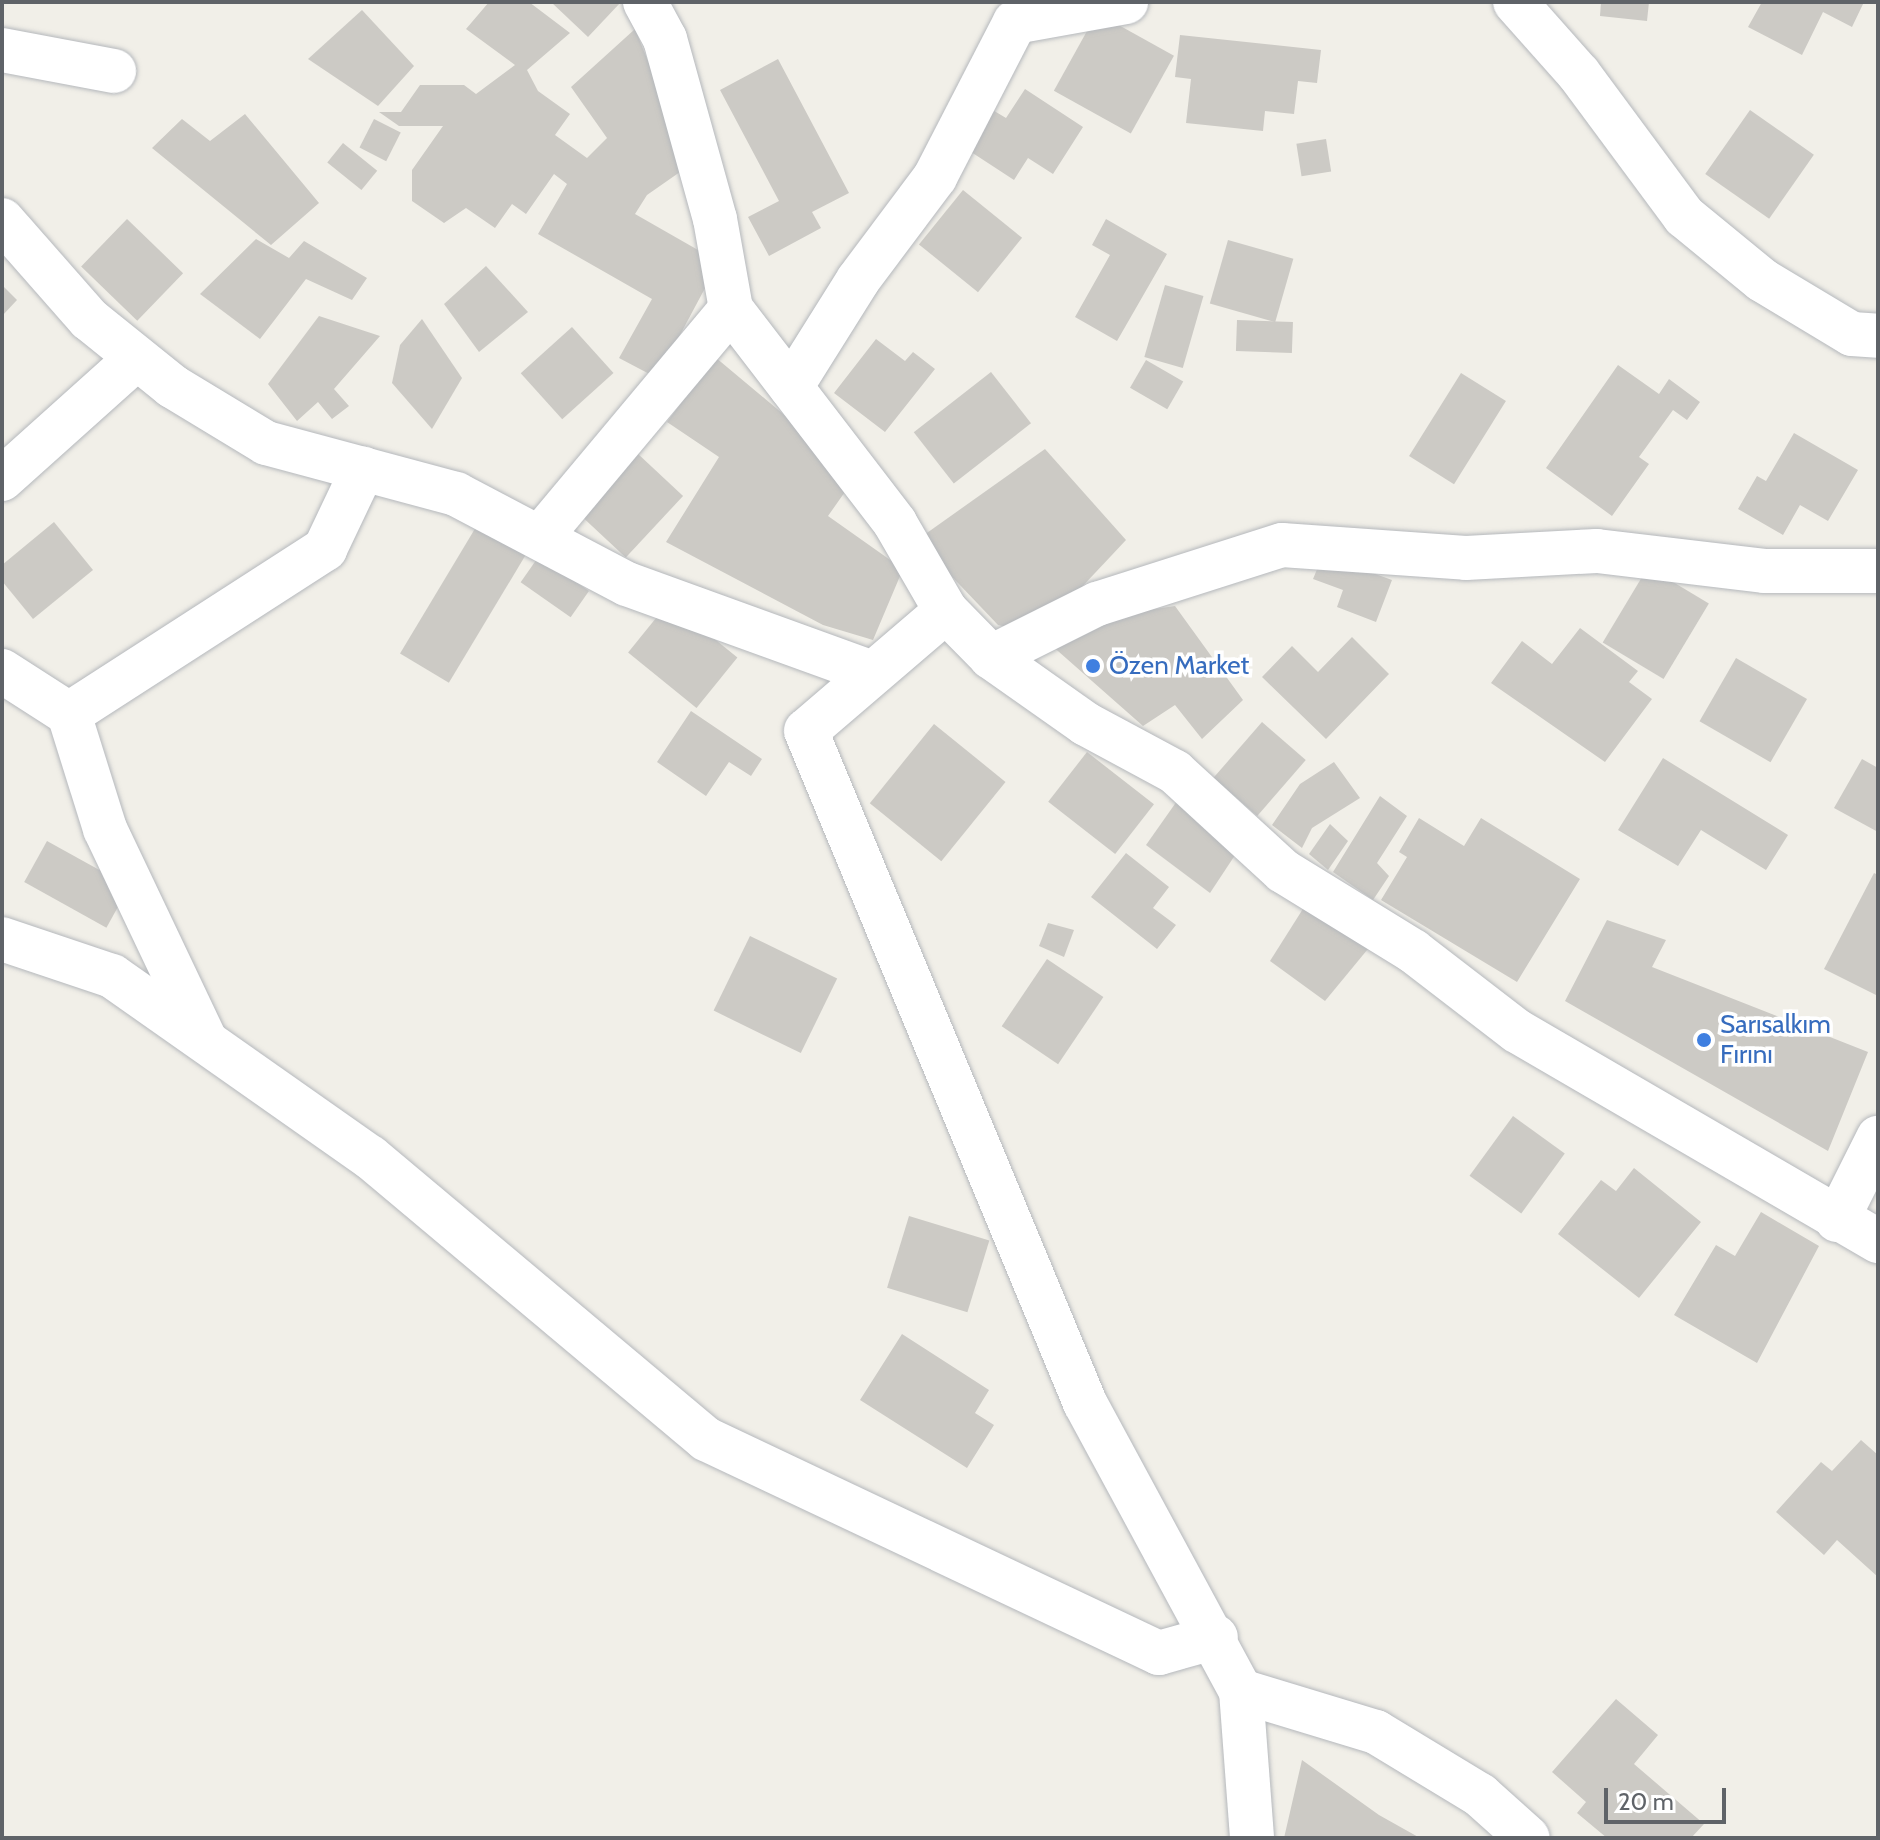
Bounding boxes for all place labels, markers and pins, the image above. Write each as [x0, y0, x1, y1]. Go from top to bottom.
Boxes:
place label: Özen Market [1109, 650, 1249, 682]
marker: Özen Market [1084, 657, 1102, 675]
place label: Sarısalkım Fırını [1720, 1009, 1831, 1070]
marker: Sarısalkım Fırını [1695, 1031, 1713, 1049]

